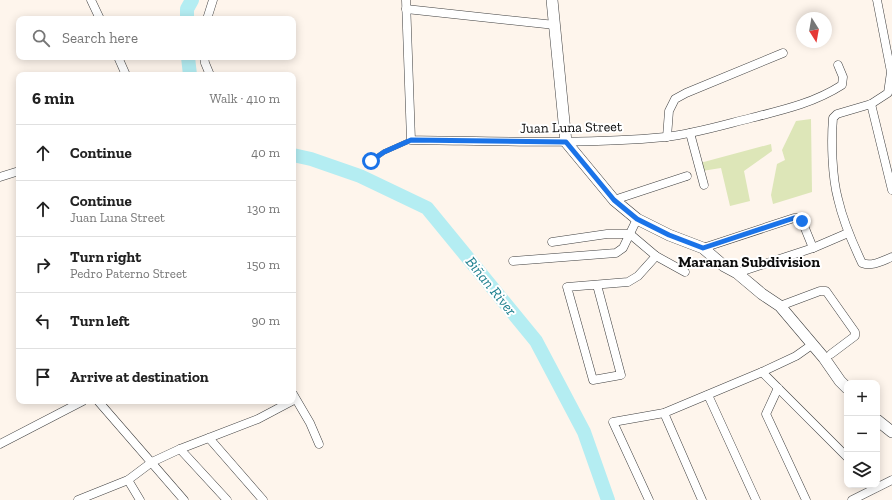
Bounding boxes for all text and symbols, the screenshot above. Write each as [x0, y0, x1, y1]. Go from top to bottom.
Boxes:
north arrow [796, 12, 832, 48]
search box [16, 16, 296, 60]
icon: search [30, 27, 52, 49]
text: Search here [62, 29, 138, 47]
text: 6 min [32, 88, 74, 108]
text: Walk · 410 m [210, 91, 280, 106]
street label: Juan Luna Street [520, 118, 623, 137]
icon: ahead [32, 142, 54, 164]
text: Continue [70, 144, 132, 162]
text: 40 m [251, 145, 280, 160]
route start [362, 152, 380, 170]
text: Continue [70, 192, 132, 210]
icon: ahead [32, 198, 54, 220]
text: 130 m [247, 201, 280, 216]
text: Juan Luna Street [70, 210, 165, 225]
route end [793, 212, 811, 230]
text: Turn right [70, 248, 141, 266]
water label: Biñan River [462, 253, 521, 320]
district label: Maranan Subdivision [678, 253, 820, 271]
icon: right [32, 254, 54, 276]
text: 150 m [247, 257, 280, 272]
text: Pedro Paterno Street [70, 266, 187, 281]
icon: left [32, 310, 54, 332]
text: Turn left [70, 312, 130, 330]
text: 90 m [251, 313, 280, 328]
icon: arrive [32, 366, 54, 388]
text: Arrive at destination [70, 368, 209, 386]
map controls [844, 380, 880, 488]
button: + [844, 380, 880, 416]
button: − [844, 416, 880, 452]
button: layers [844, 452, 880, 488]

